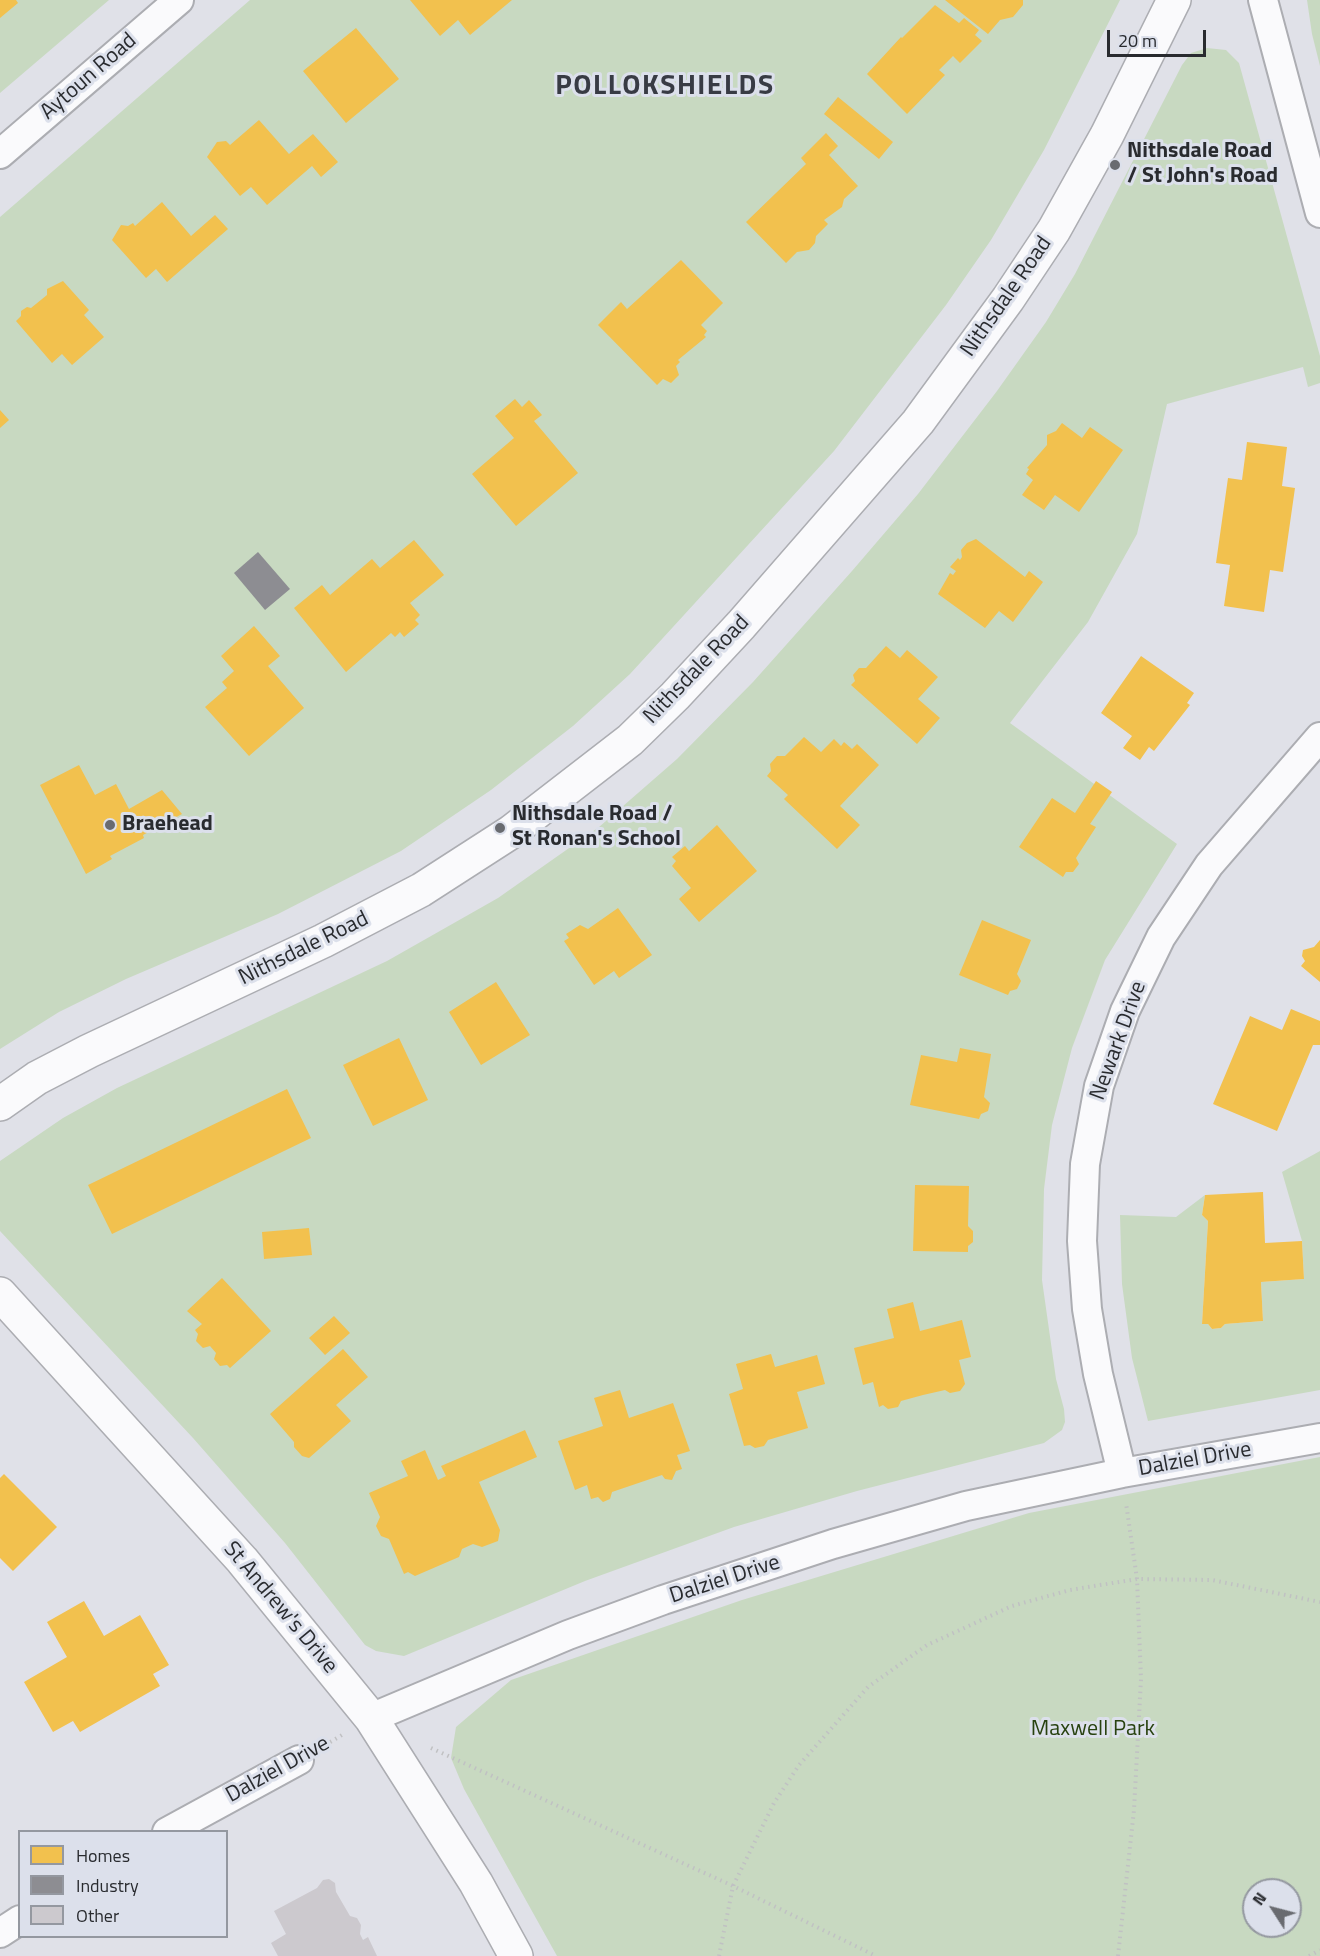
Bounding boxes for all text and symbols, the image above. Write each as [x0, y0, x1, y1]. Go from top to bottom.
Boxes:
scale bar [1110, 18, 1209, 56]
text: 20 m [1118, 27, 1157, 54]
street label: Aytoun Road [36, 28, 142, 126]
district label: POLLOKSHIELDS [555, 70, 775, 104]
place label: Nithsdale Road / St John's Road [1127, 139, 1278, 190]
marker: Nithsdale Road / St John's Road [1108, 158, 1122, 172]
street label: Nithsdale Road [956, 232, 1058, 362]
street label: Nithsdale Road [639, 610, 755, 730]
place label: Nithsdale Road / St Ronan's School [512, 802, 681, 854]
place label: Braehead [122, 812, 213, 838]
marker: Braehead [103, 818, 117, 832]
marker: Nithsdale Road / St Ronan's School [493, 821, 507, 835]
street label: Nithsdale Road [235, 906, 373, 992]
street label: Newark Drive [1085, 978, 1153, 1104]
street label: Dalziel Drive [1136, 1437, 1254, 1483]
street label: St Andrew's Drive [217, 1537, 343, 1679]
street label: Dalziel Drive [667, 1550, 783, 1610]
park label: Maxwell Park [1031, 1717, 1155, 1743]
street label: Dalziel Drive [222, 1731, 334, 1809]
legend [18, 1830, 228, 1938]
text: Homes [76, 1842, 130, 1869]
text: Industry [76, 1872, 139, 1899]
north arrow [1242, 1878, 1302, 1938]
text: N [1246, 1887, 1272, 1910]
text: Other [76, 1902, 119, 1929]

